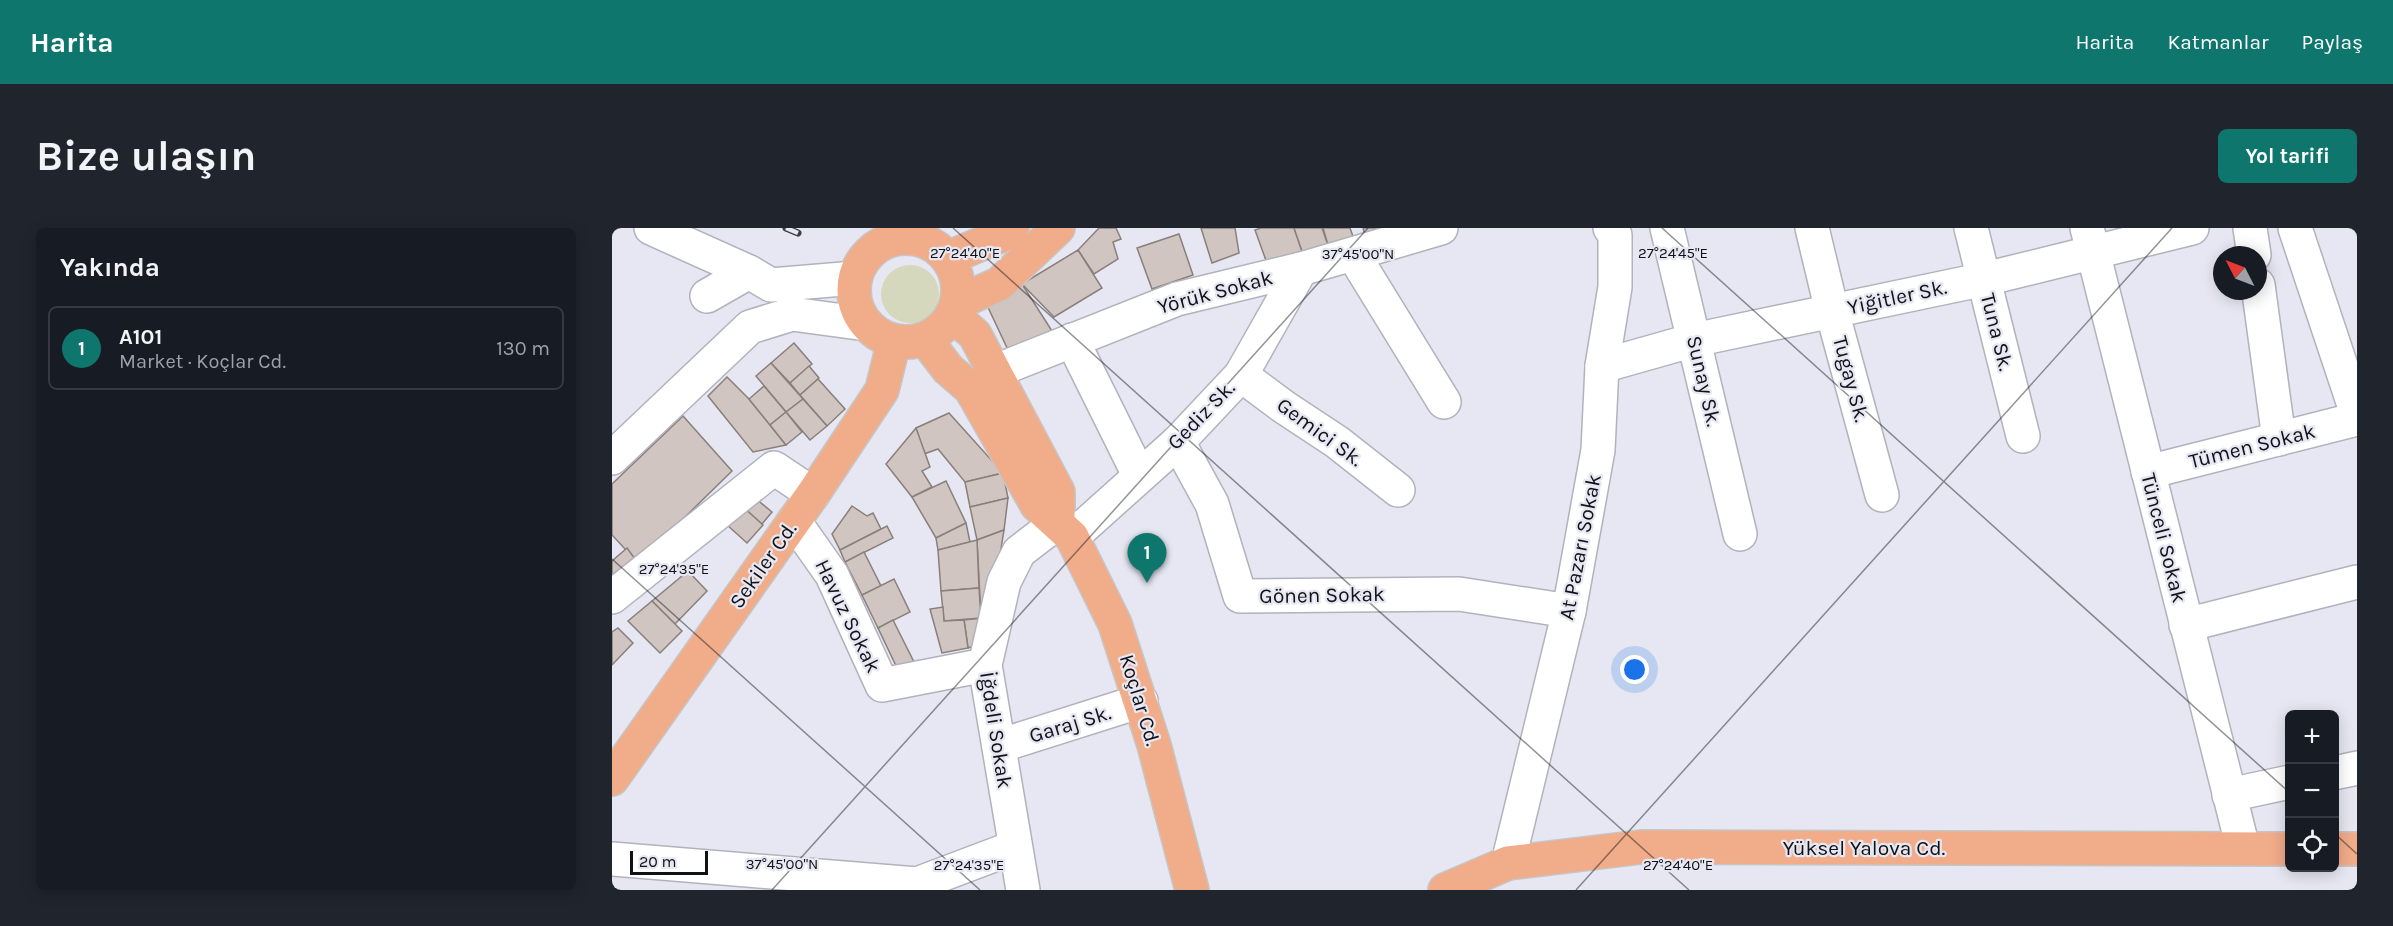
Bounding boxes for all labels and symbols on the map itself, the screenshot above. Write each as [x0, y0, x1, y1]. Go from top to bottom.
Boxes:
text: 27°24'40"E [930, 244, 1000, 262]
text: 27°24'45"E [1638, 244, 1708, 262]
text: 37°45'00"N [1322, 245, 1394, 263]
north arrow [2213, 246, 2267, 300]
street label: Yörük Sokak [1155, 265, 1275, 319]
street label: Yiğitler Sk. [1845, 275, 1949, 319]
street label: Tuna Sk. [1976, 291, 2018, 374]
street label: Sunay Sk. [1682, 333, 1726, 429]
street label: Tugay Sk. [1828, 333, 1874, 425]
street label: Gediz Sk. [1162, 375, 1240, 454]
street label: Gemici Sk. [1272, 393, 1368, 471]
street label: Tümen Sokak [2186, 419, 2318, 473]
street label: Tünceli Sokak [2136, 471, 2192, 605]
street label: At Pazarı Sokak [1554, 472, 1606, 622]
street label: Sekiler Cd. [725, 517, 802, 613]
pin: 1 [1128, 534, 1166, 583]
street label: Havuz Sokak [810, 555, 886, 677]
text: 27°24'35"E [639, 560, 709, 578]
street label: Gönen Sokak [1259, 582, 1385, 608]
street label: Koçlar Cd. [1115, 651, 1165, 749]
your location [1620, 655, 1649, 684]
street label: İğdeli Sokak [975, 670, 1017, 790]
street label: Garaj Sk. [1026, 700, 1114, 748]
street label: Yüksel Yalova Cd. [1783, 836, 1946, 860]
scale bar [630, 848, 708, 876]
text: 37°45'00"N [746, 855, 818, 873]
text: 27°24'35"E [934, 856, 1004, 874]
text: 27°24'40"E [1643, 856, 1713, 874]

